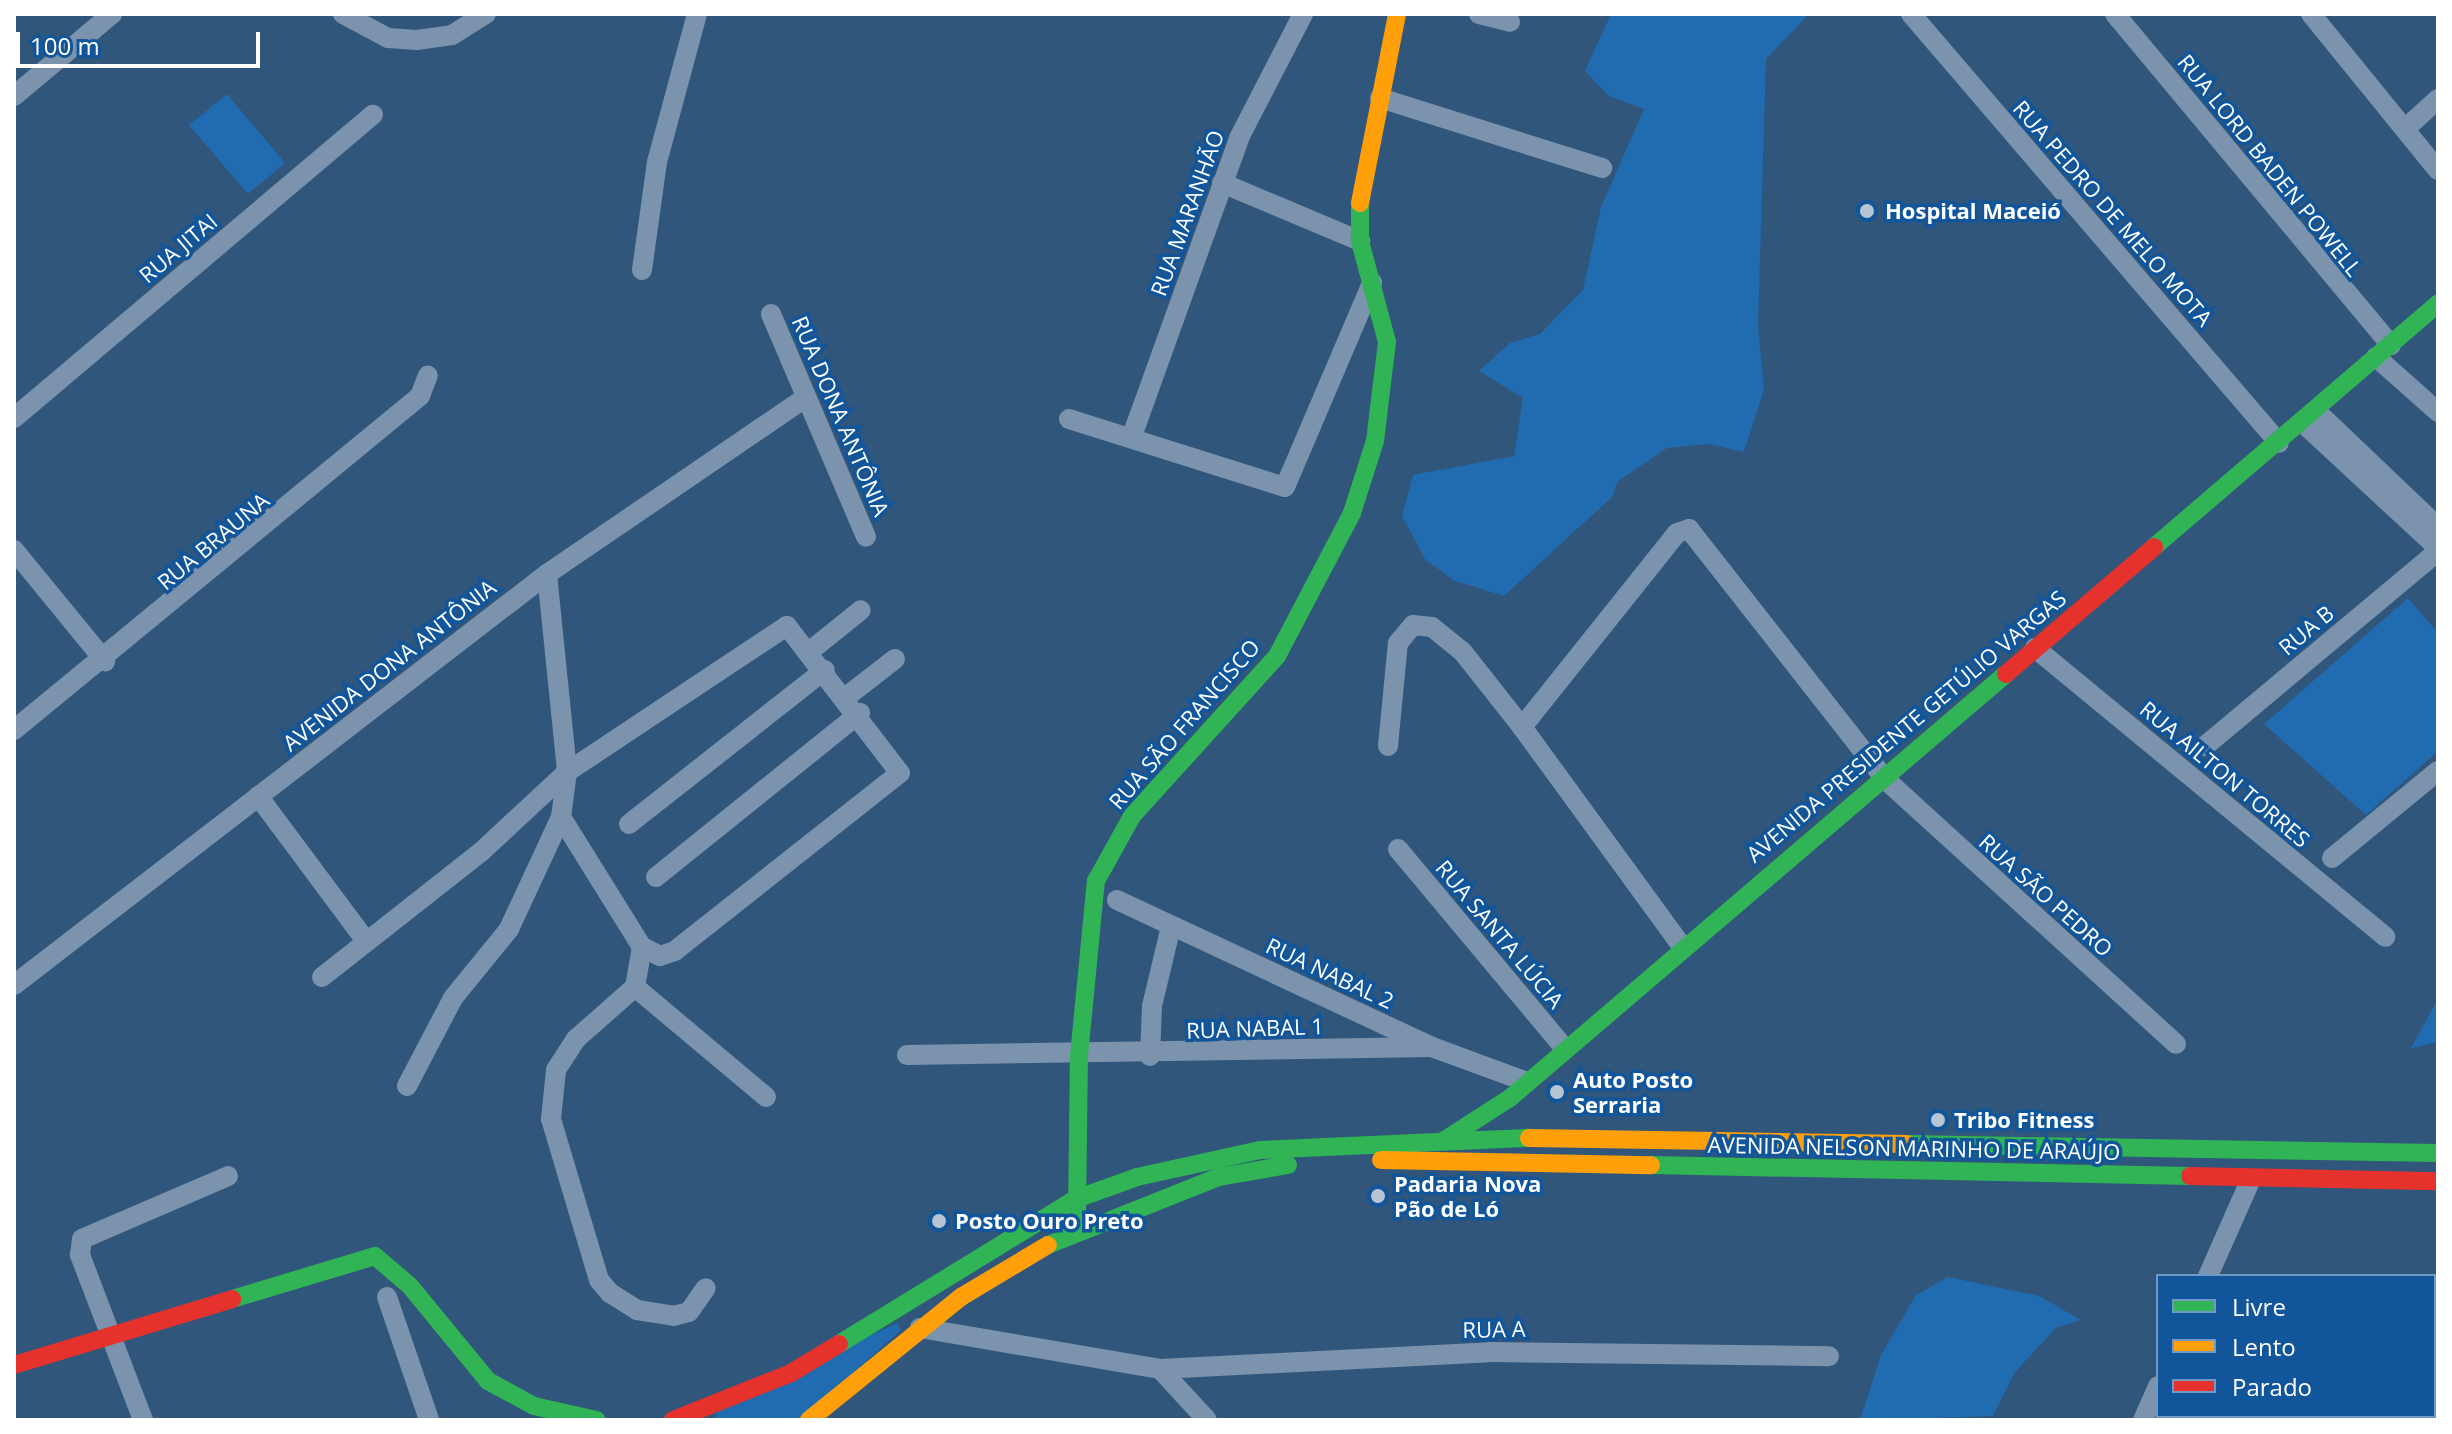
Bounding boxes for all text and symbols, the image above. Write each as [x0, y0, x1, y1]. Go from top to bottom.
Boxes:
scale bar [20, 16, 264, 66]
text: 100 m [30, 29, 100, 62]
street label: RUA LORD BADEN POWELL [2172, 49, 2368, 281]
street label: RUA PEDRO DE MELO MOTA [2008, 95, 2218, 331]
street label: RUA MARANHÃO [1145, 127, 1229, 299]
place label: Hospital Maceió [1885, 198, 2061, 224]
marker: Hospital Maceió [1856, 200, 1878, 222]
street label: RUA JITAI [134, 208, 222, 288]
street label: RUA DONA ANTÔNIA [787, 312, 895, 520]
street label: RUA BRAUNA [152, 487, 274, 595]
street label: AVENIDA DONA ANTÔNIA [277, 574, 501, 756]
street label: AVENIDA PRESIDENTE GETÚLIO VARGAS [1741, 584, 2071, 868]
street label: RUA B [2273, 599, 2339, 661]
street label: RUA SÃO FRANCISCO [1103, 634, 1265, 814]
street label: RUA AILTON TORRES [2135, 695, 2315, 853]
street label: RUA SÃO PEDRO [1974, 828, 2118, 962]
street label: RUA SANTA LÚCIA [1430, 855, 1570, 1013]
street label: RUA NABAL 2 [1262, 932, 1398, 1014]
street label: RUA NABAL 1 [1186, 1012, 1324, 1044]
place label: Auto Posto Serraria [1573, 1066, 1693, 1118]
marker: Auto Posto Serraria [1548, 1083, 1566, 1101]
place label: Tribo Fitness [1954, 1107, 2094, 1133]
marker: Tribo Fitness [1929, 1111, 1947, 1129]
street label: AVENIDA NELSON MARINHO DE ARAÚJO [1707, 1131, 2121, 1165]
place label: Padaria Nova Pão de Ló [1394, 1170, 1541, 1222]
marker: Padaria Nova Pão de Ló [1369, 1187, 1387, 1205]
place label: Posto Ouro Preto [955, 1208, 1144, 1234]
marker: Posto Ouro Preto [930, 1212, 948, 1230]
legend [2156, 1274, 2436, 1418]
text: Livre [2232, 1290, 2286, 1323]
street label: RUA A [1462, 1315, 1526, 1343]
text: Lento [2232, 1330, 2296, 1363]
text: Parado [2232, 1370, 2312, 1403]

